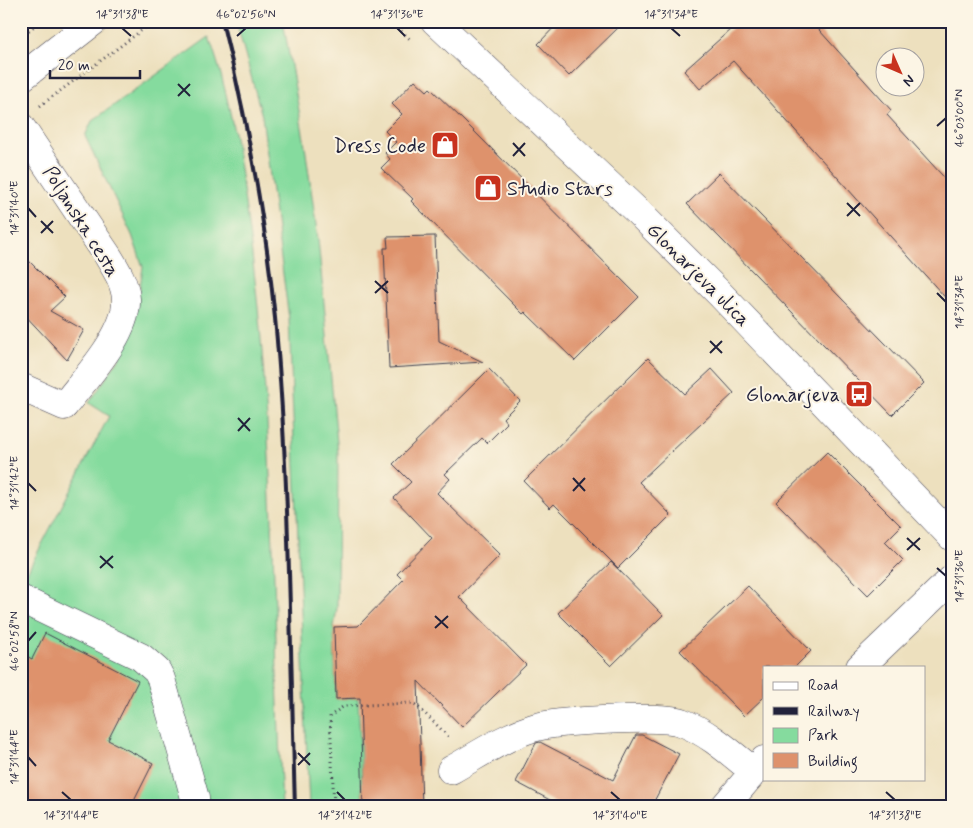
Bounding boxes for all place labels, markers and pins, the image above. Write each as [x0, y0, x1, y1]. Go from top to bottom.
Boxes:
shop icon: Dress Code [430, 130, 460, 160]
place label: Dress Code [334, 133, 426, 160]
shop icon: Studio Stars [473, 173, 503, 203]
place label: Studio Stars [507, 176, 613, 203]
bus stop icon: Glonarjeva [844, 379, 874, 409]
place label: Glonarjeva [746, 382, 840, 409]

